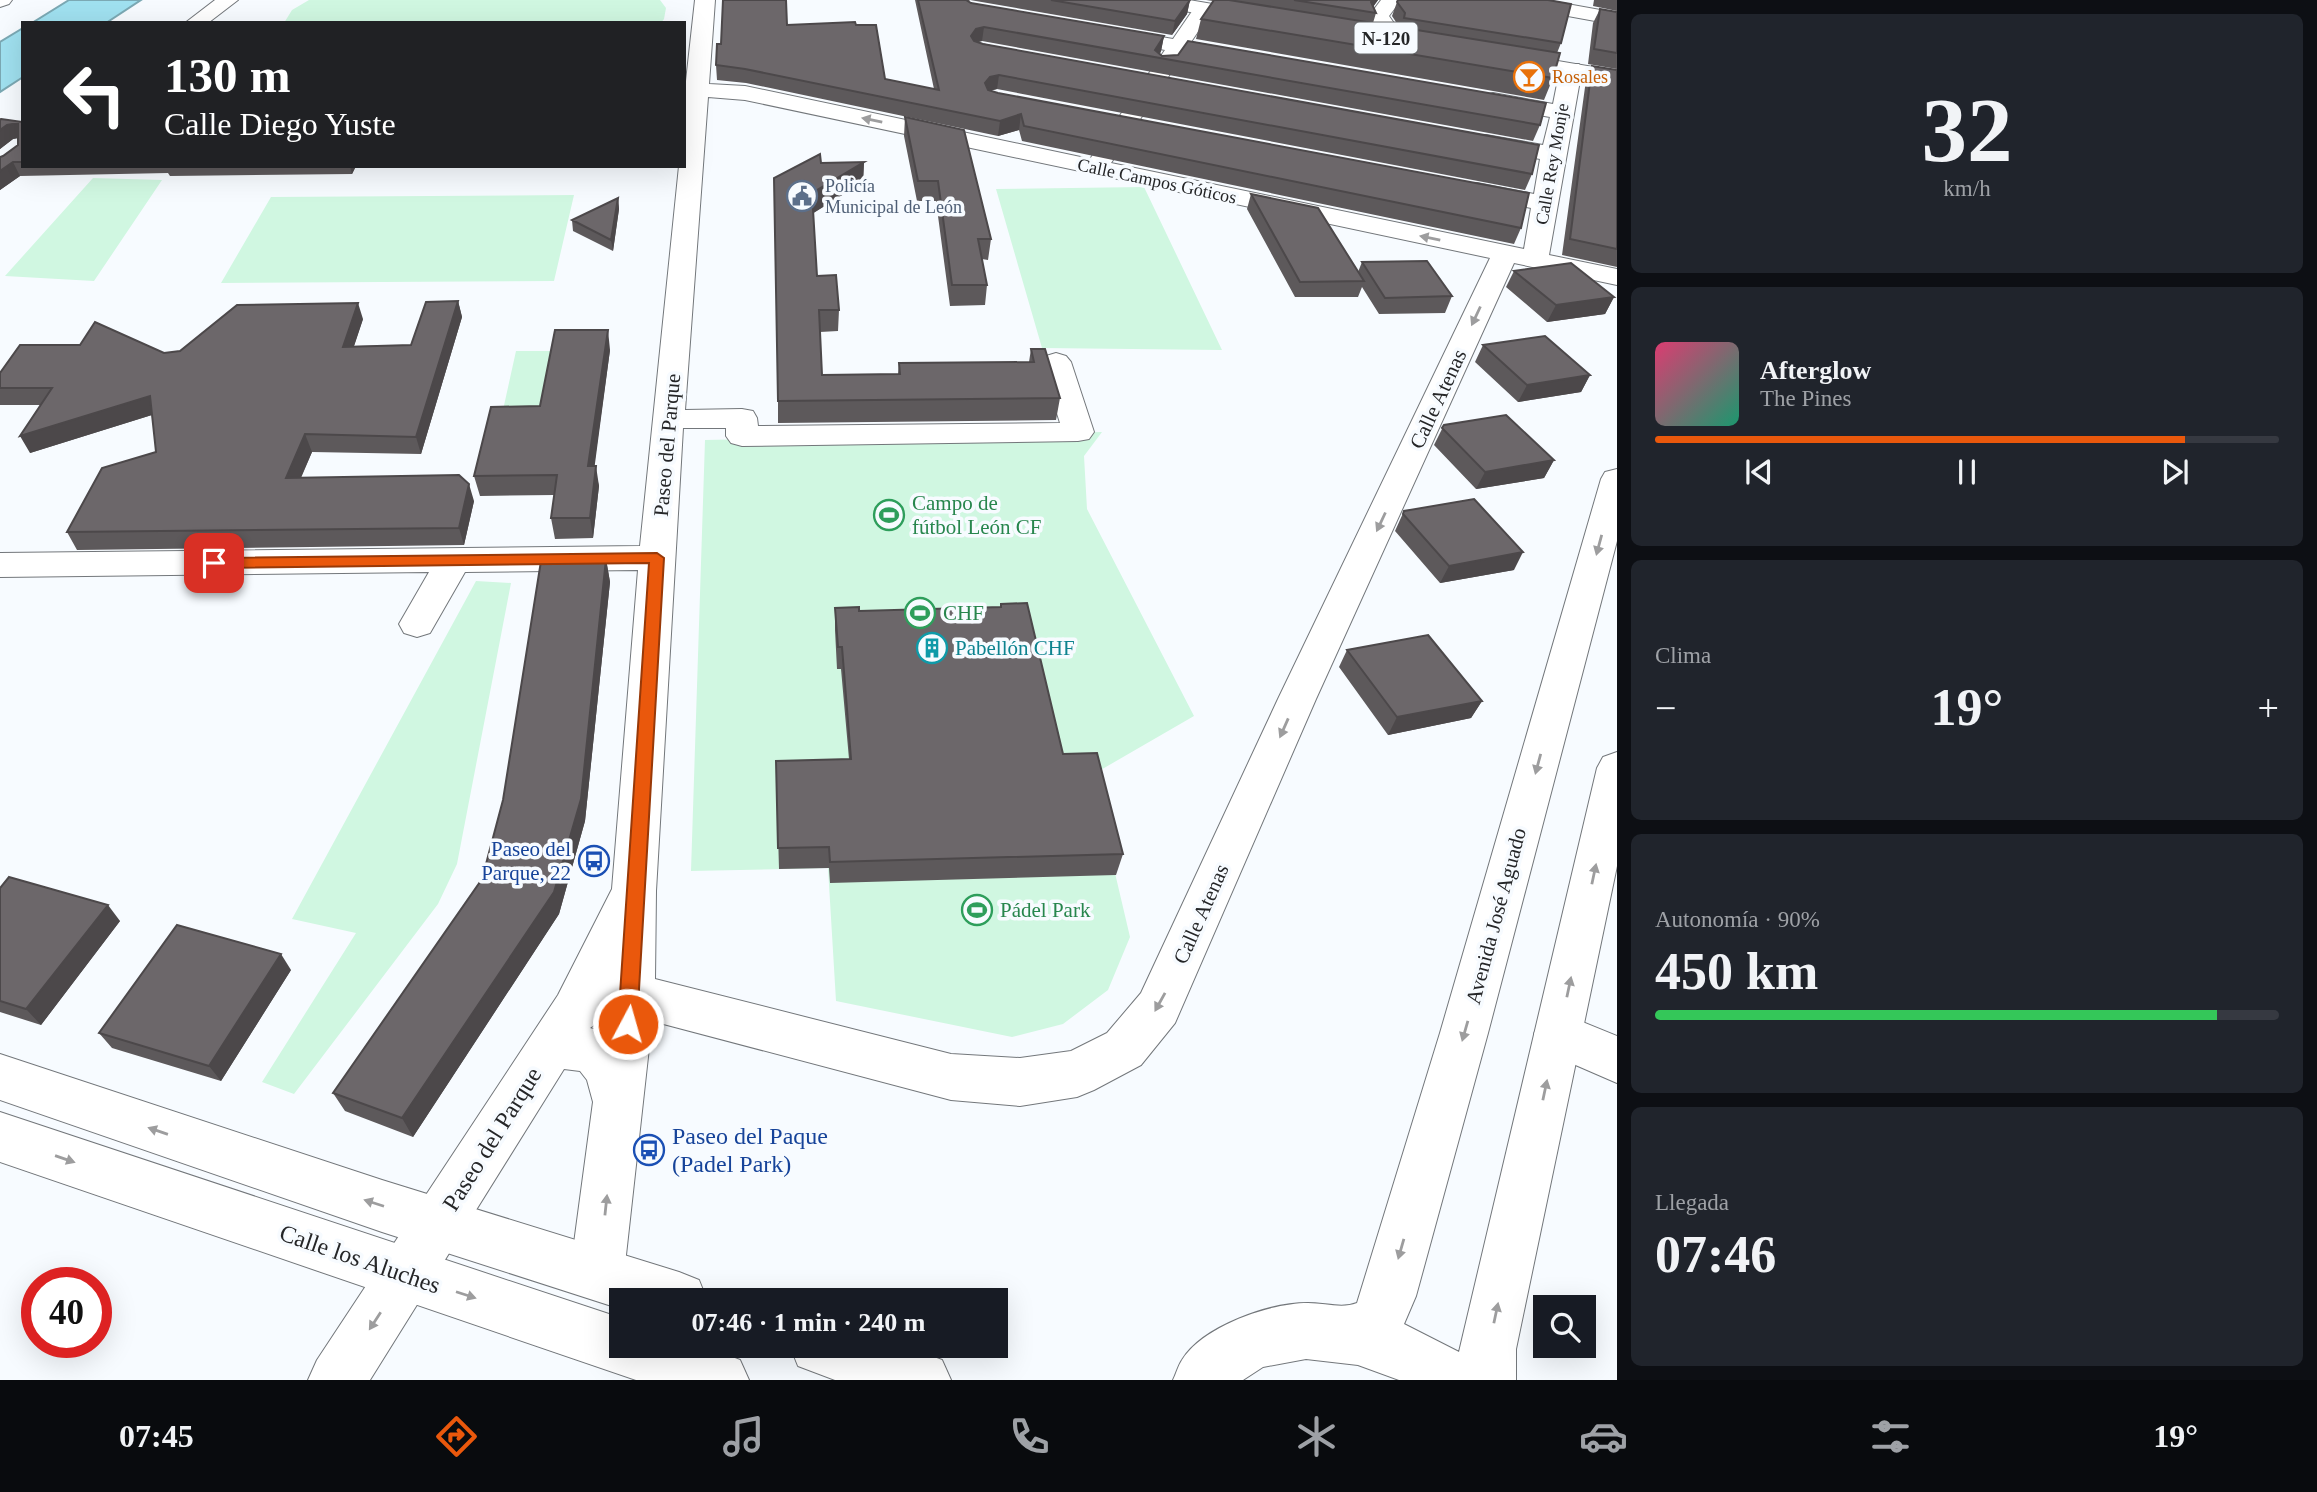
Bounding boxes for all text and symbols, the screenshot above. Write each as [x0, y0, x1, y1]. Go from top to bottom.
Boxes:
road number: N-120 [1354, 22, 1418, 54]
text: 130 m [164, 48, 291, 103]
icon: left [49, 49, 140, 140]
bar icon: Rosales [1512, 60, 1546, 94]
place label: Rosales [1552, 67, 1608, 87]
text: 32 [1922, 80, 2013, 181]
street label: Calle Rey Monje [1531, 102, 1573, 226]
text: Calle Diego Yuste [164, 106, 396, 142]
one-way arrow [861, 114, 883, 125]
street label: Calle Campos Góticos [1076, 154, 1238, 208]
place label: Policía Municipal de León [825, 176, 962, 217]
text: km/h [1943, 176, 1991, 201]
public building icon: Policía Municipal de León [785, 179, 819, 213]
one-way arrow [1419, 232, 1441, 243]
one-way arrow [1471, 305, 1482, 326]
street label: Calle Atenas [1405, 346, 1471, 452]
text: Afterglow [1760, 356, 1871, 385]
street label: Paseo del Parque [649, 372, 685, 518]
text: The Pines [1760, 386, 1851, 411]
icon: previous [1740, 453, 1778, 491]
icon: pause [1948, 453, 1986, 491]
icon: next [2156, 453, 2194, 491]
place label: Campo de fútbol León CF [912, 491, 1042, 539]
sports icon: Campo de fútbol León CF [872, 498, 906, 532]
one-way arrow [1375, 512, 1386, 532]
pin [184, 533, 244, 593]
one-way arrow [1593, 534, 1604, 556]
icon: arrive [195, 544, 233, 582]
sports icon: CHF [903, 596, 937, 630]
place label: CHF [943, 601, 984, 625]
building icon: Pabellón CHF [915, 631, 949, 665]
place label: Pabellón CHF [955, 636, 1075, 660]
text: Clima [1655, 643, 1711, 668]
text: 19° [1931, 679, 2003, 736]
text: − [1655, 687, 1676, 729]
text: + [2258, 687, 2279, 729]
one-way arrow [1278, 718, 1290, 738]
one-way arrow [1533, 754, 1543, 775]
street label: Avenida José Aguado [1461, 825, 1531, 1007]
place label: Paseo del Parque, 22 [481, 837, 571, 885]
bus stop icon: Paseo del Parque, 22 [577, 844, 611, 878]
street label: Calle Atenas [1168, 860, 1234, 968]
one-way arrow [1588, 863, 1599, 885]
sports icon: Pádel Park [960, 893, 994, 927]
place label: Pádel Park [1000, 898, 1091, 922]
text: Autonomía · 90% [1655, 907, 1820, 932]
text: 450 km [1655, 943, 1818, 1000]
one-way arrow [1563, 976, 1574, 998]
position arrow [591, 987, 665, 1061]
one-way arrow [1154, 992, 1166, 1012]
one-way arrow [1459, 1021, 1469, 1042]
street label: Paseo del Parque [438, 1063, 546, 1215]
one-way arrow [1539, 1079, 1550, 1101]
place label: Paseo del Paque (Padel Park) [672, 1123, 828, 1177]
one-way arrow [148, 1125, 169, 1135]
bus stop icon: Paseo del Paque (Padel Park) [632, 1133, 666, 1167]
one-way arrow [54, 1154, 75, 1164]
text: Llegada [1655, 1190, 1729, 1215]
one-way arrow [601, 1194, 612, 1216]
one-way arrow [363, 1197, 384, 1208]
street label: Calle los Aluches [276, 1219, 444, 1299]
text: 07:46 [1655, 1226, 1776, 1283]
one-way arrow [1396, 1239, 1406, 1260]
speed limit sign: 40 [21, 1267, 112, 1358]
one-way arrow [455, 1290, 476, 1301]
map controls [1533, 1295, 1596, 1358]
button: search [1533, 1295, 1596, 1358]
one-way arrow [1490, 1302, 1501, 1324]
text: 07:46 · 1 min · 240 m [692, 1308, 926, 1337]
one-way arrow [368, 1312, 381, 1331]
icon: directions [432, 1412, 481, 1461]
icon: music [719, 1412, 768, 1461]
icon: phone [1005, 1412, 1054, 1461]
icon: climate [1292, 1412, 1341, 1461]
icon: car [1579, 1412, 1628, 1461]
icon: filters [1866, 1412, 1915, 1461]
text: 07:45 [119, 1418, 194, 1454]
text: 19° [2153, 1418, 2198, 1454]

